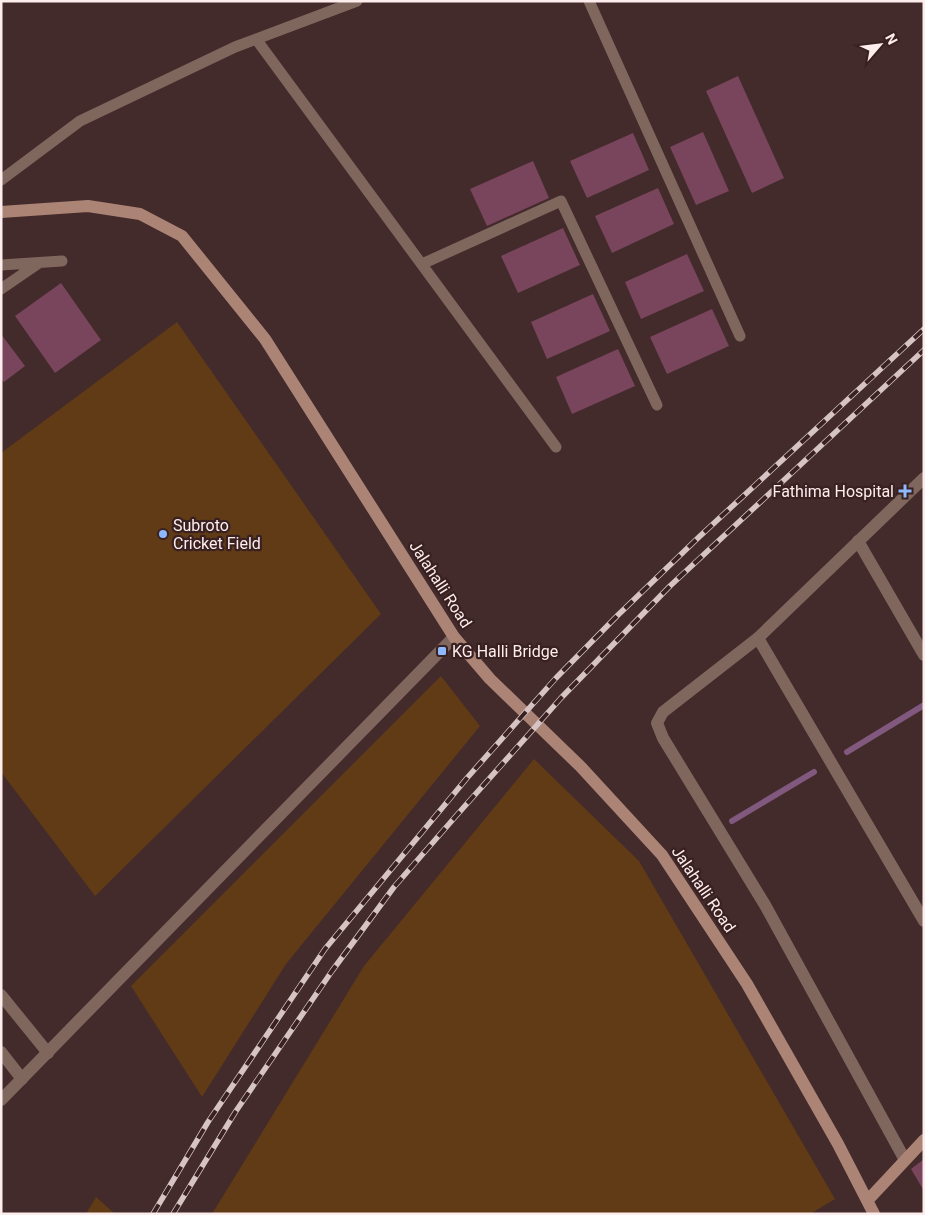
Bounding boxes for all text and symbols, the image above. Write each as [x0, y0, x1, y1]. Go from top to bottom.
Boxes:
north arrow [855, 20, 905, 70]
text: N [882, 31, 901, 47]
place label: Fathima Hospital [773, 482, 894, 501]
marker: Fathima Hospital [898, 484, 912, 498]
place label: Subroto Cricket Field [173, 516, 261, 553]
marker: Subroto Cricket Field [157, 528, 169, 540]
street label: Jalahalli Road [405, 537, 476, 631]
place label: KG Halli Bridge [452, 642, 558, 661]
marker: KG Halli Bridge [436, 645, 448, 657]
street label: Jalahalli Road [668, 843, 739, 936]

